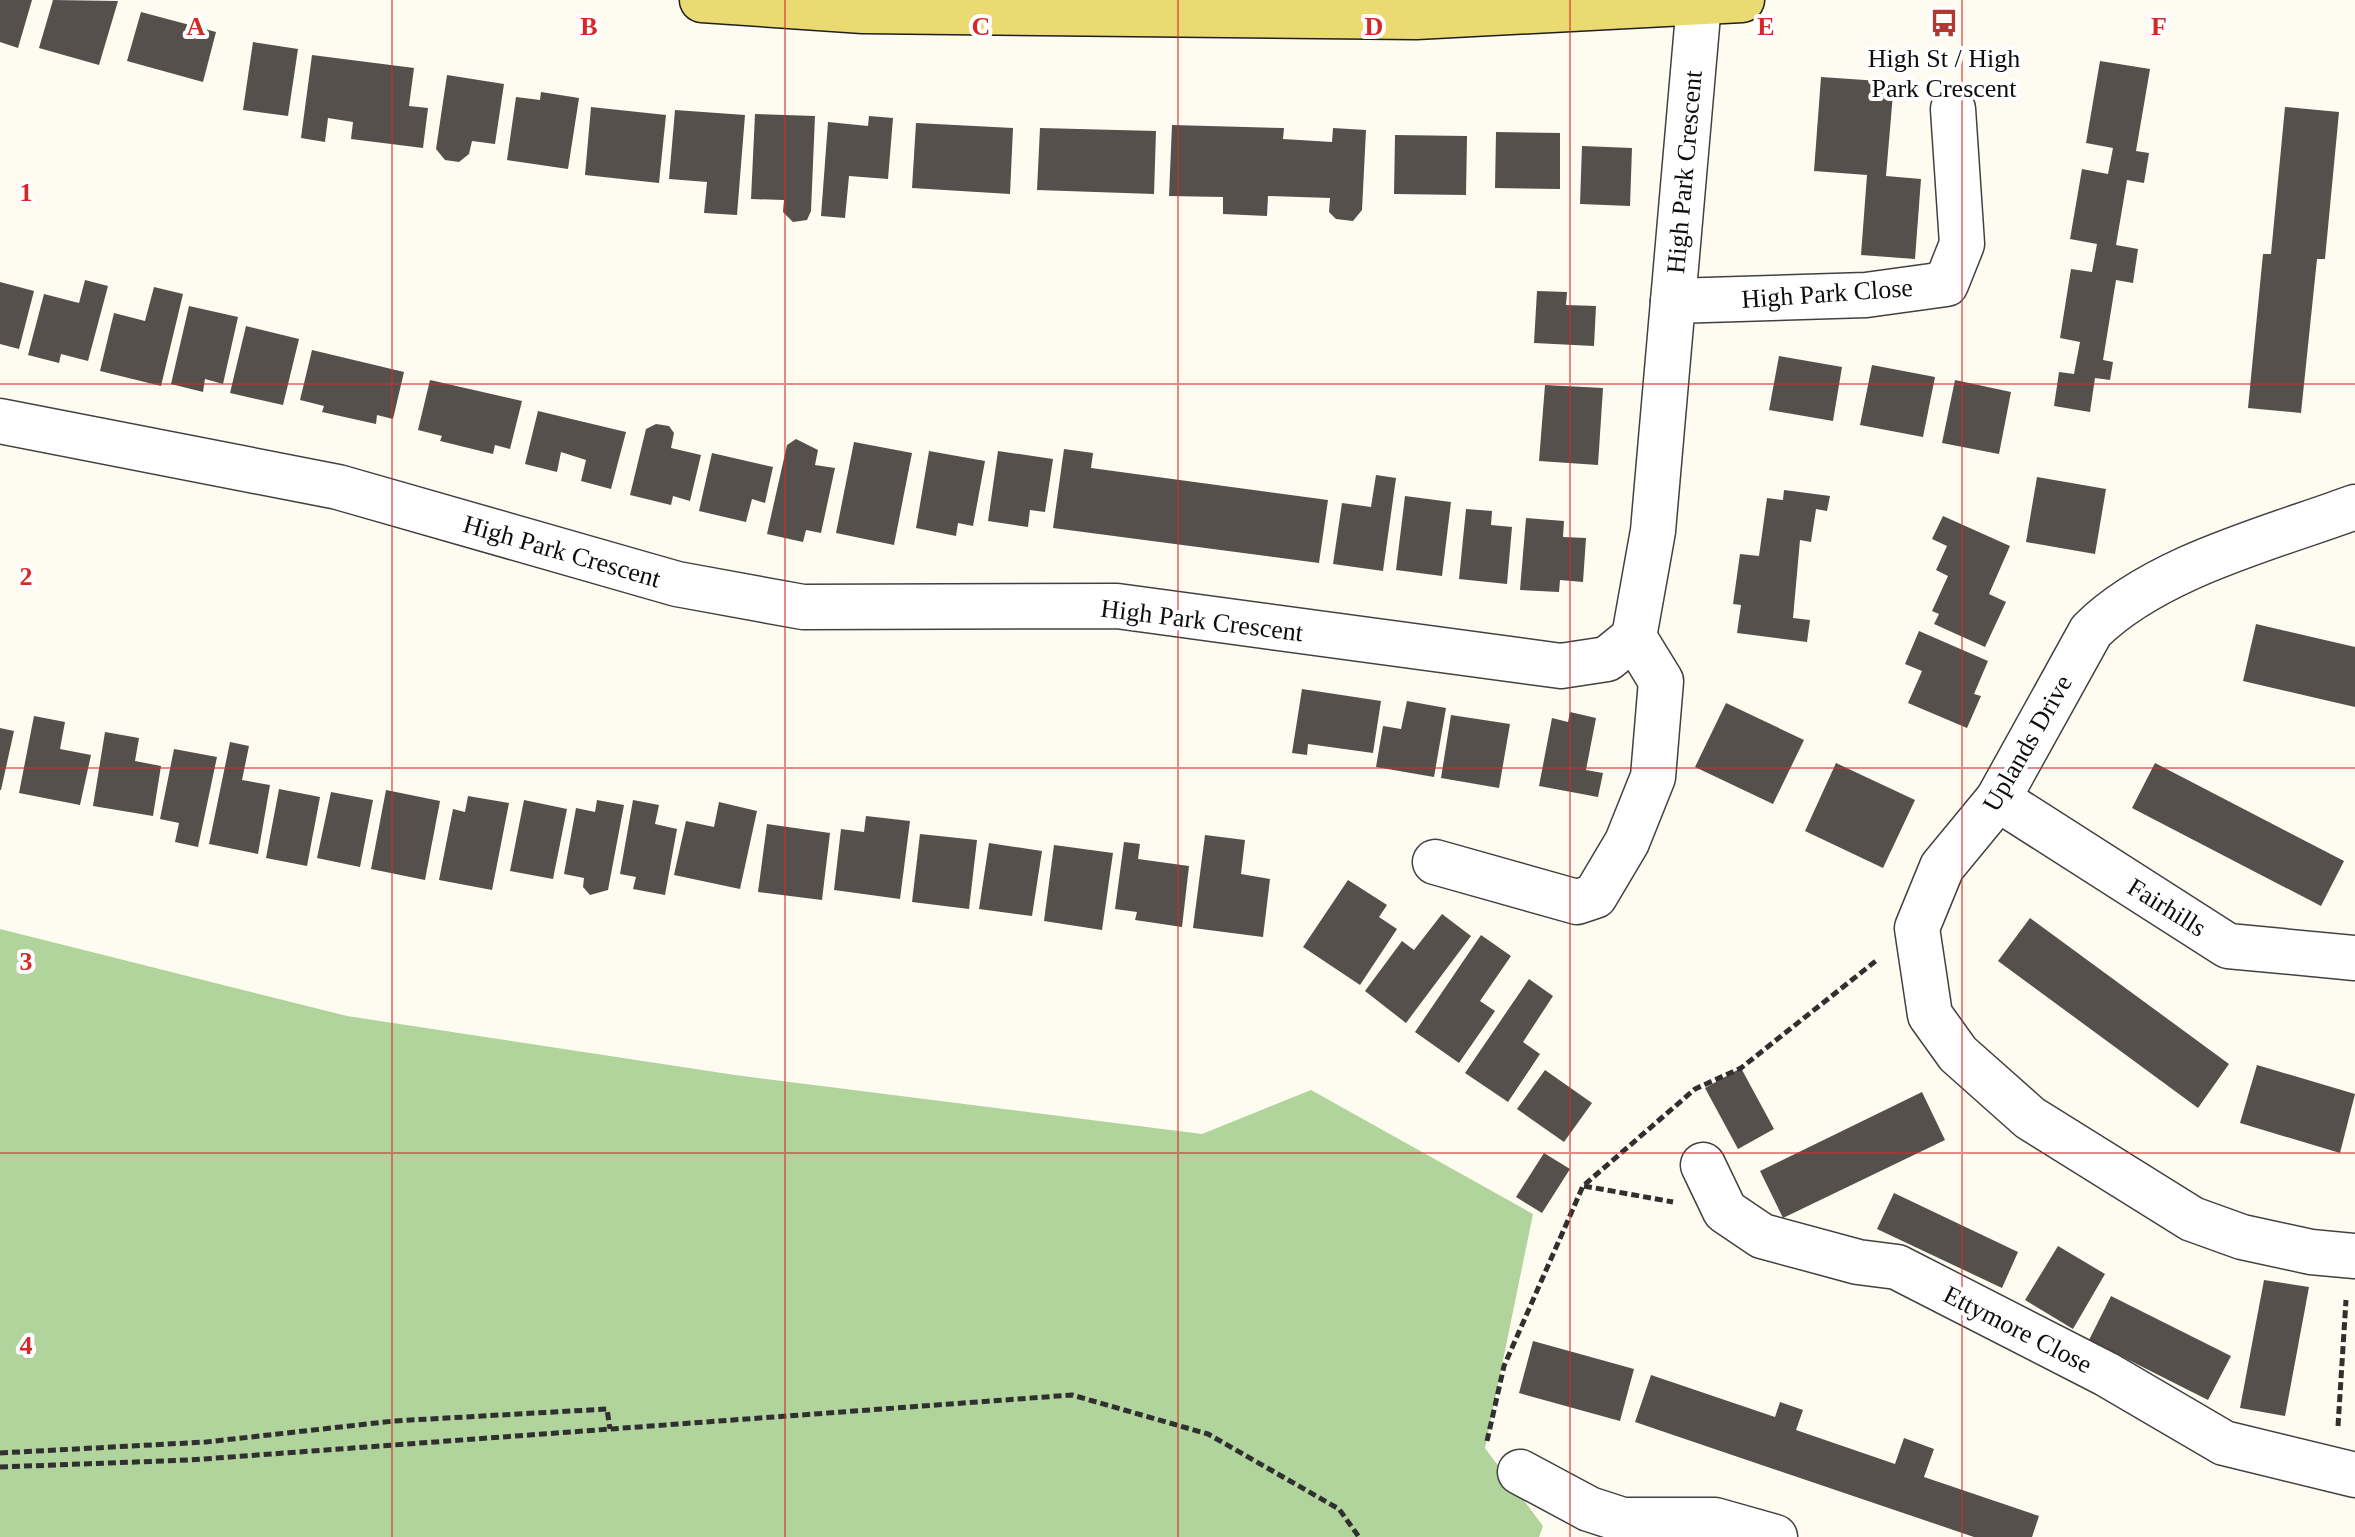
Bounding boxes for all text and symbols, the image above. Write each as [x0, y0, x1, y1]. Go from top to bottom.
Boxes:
bus stop icon: High St / High Park Crescent [1929, 8, 1959, 38]
text: A [187, 12, 206, 41]
text: B [580, 12, 598, 41]
text: C [972, 12, 990, 41]
text: D [1365, 12, 1383, 41]
text: E [1757, 12, 1775, 41]
text: F [2151, 12, 2167, 41]
place label: High St / High Park Crescent [1868, 44, 2020, 103]
street label: High Park Crescent [1661, 69, 1708, 275]
text: 1 [20, 178, 33, 207]
street label: High Park Close [1740, 273, 1914, 314]
street label: High Park Crescent [460, 509, 664, 594]
text: 2 [20, 562, 33, 591]
street label: High Park Crescent [1099, 594, 1306, 647]
street label: Uplands Drive [1977, 670, 2078, 816]
street label: Fairhills [2122, 872, 2211, 943]
text: 3 [20, 947, 33, 976]
street label: Ettymore Close [1939, 1280, 2097, 1379]
text: 4 [20, 1331, 33, 1360]

